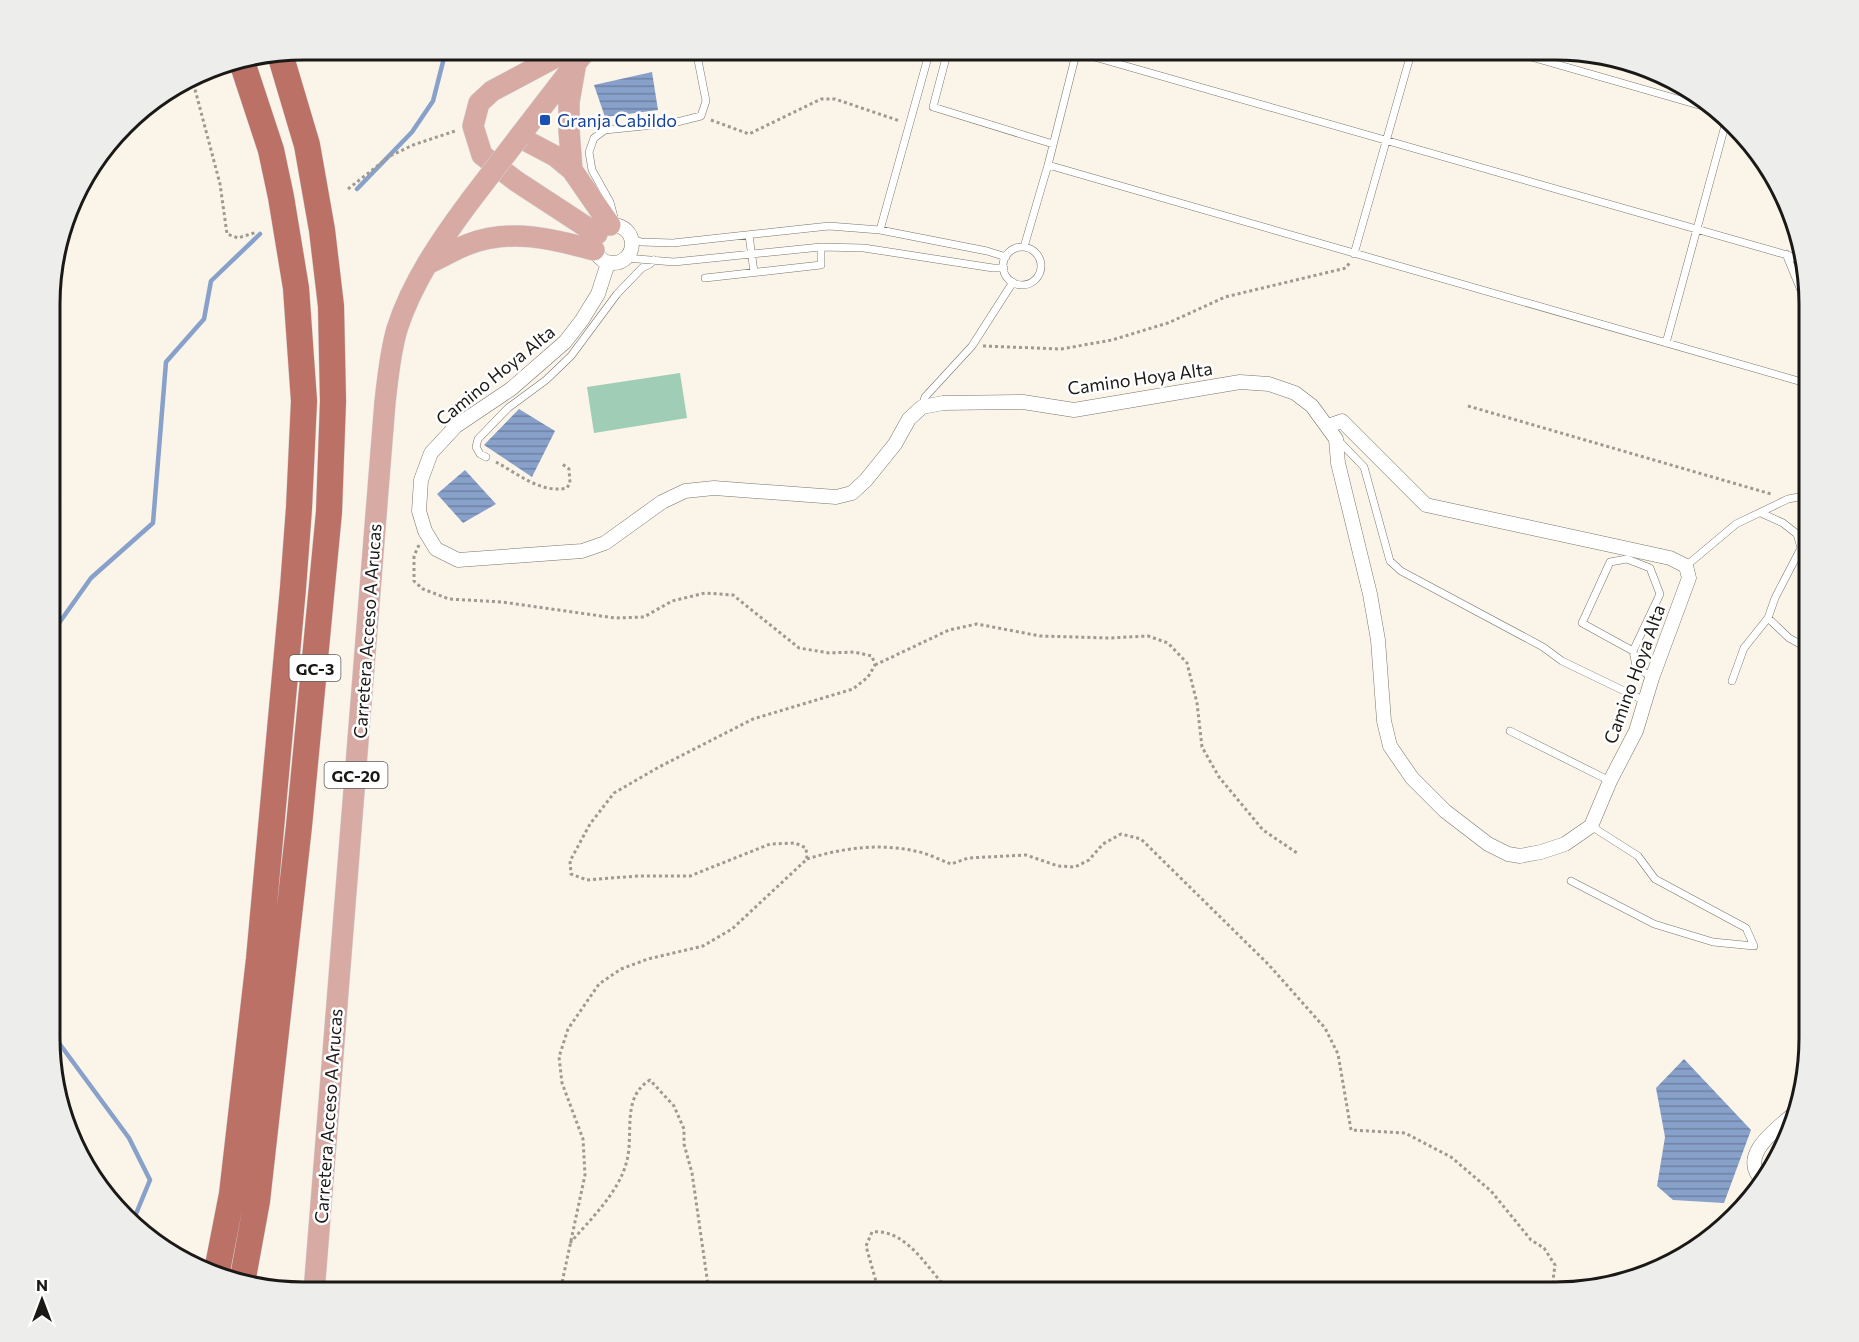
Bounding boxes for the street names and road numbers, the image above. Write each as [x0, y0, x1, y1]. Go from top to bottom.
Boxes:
street label: Camino Hoya Alta [431, 320, 559, 430]
street label: Camino Hoya Alta [1066, 357, 1214, 399]
street label: Carretera Acceso A Arucas [349, 523, 385, 739]
street label: Camino Hoya Alta [1599, 601, 1669, 747]
road number: GC-3 [290, 655, 340, 681]
road number: GC-20 [324, 762, 388, 788]
street label: Carretera Acceso A Arucas [310, 1008, 346, 1224]

